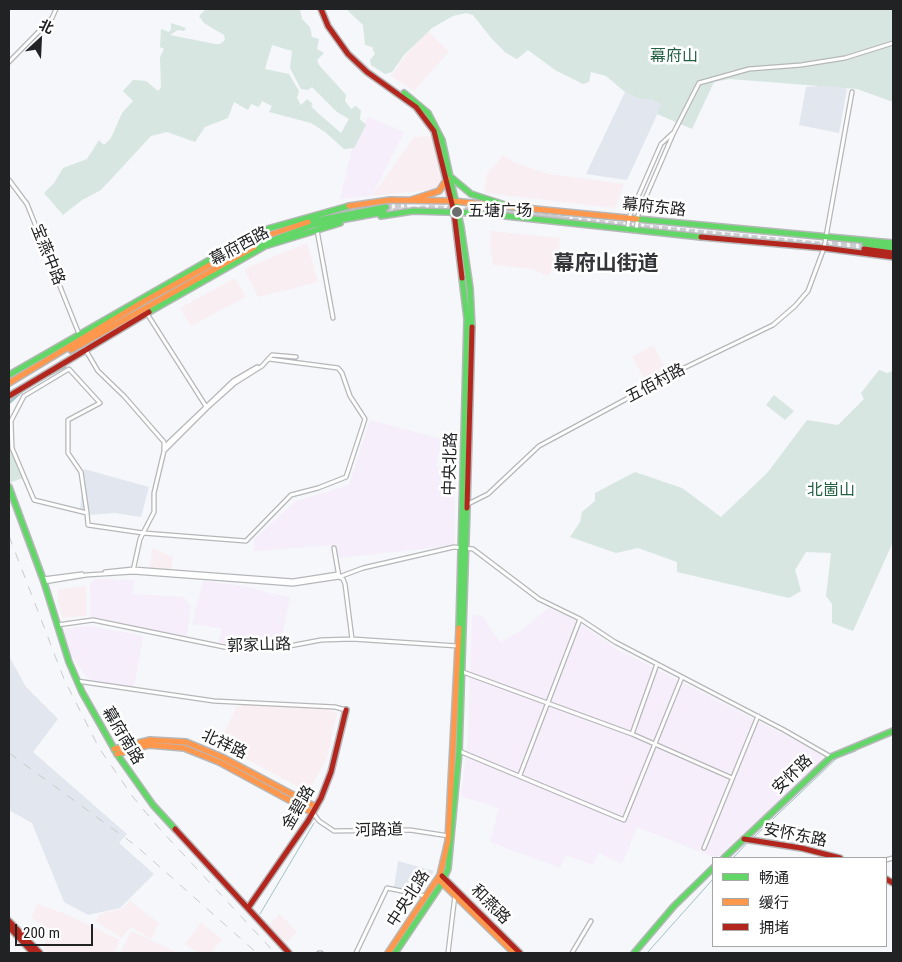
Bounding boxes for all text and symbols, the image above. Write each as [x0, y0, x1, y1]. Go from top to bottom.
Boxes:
north arrow [15, 15, 65, 65]
text: 北 [37, 16, 56, 37]
park label: 幕府山 [650, 47, 698, 67]
street label: 幕府东路 [621, 195, 687, 221]
place label: 五塘广场 [468, 202, 532, 222]
marker: 五塘广场 [450, 205, 464, 219]
street label: 宝燕中路 [26, 222, 68, 288]
street label: 幕府西路 [207, 224, 273, 270]
district label: 幕府山街道 [554, 252, 658, 278]
street label: 五佰村路 [623, 361, 689, 407]
street label: 中央北路 [440, 432, 462, 496]
park label: 北崮山 [807, 481, 855, 501]
street label: 郭家山路 [227, 635, 291, 657]
street label: 幕府南路 [97, 704, 147, 768]
street label: 北祥路 [198, 726, 250, 764]
street label: 安怀路 [769, 751, 817, 799]
street label: 金碧路 [279, 782, 319, 834]
street label: 安怀东路 [762, 820, 828, 852]
street label: 河路道 [355, 821, 403, 841]
legend [712, 857, 887, 947]
street label: 中央北路 [384, 867, 434, 931]
text: 畅通 [759, 869, 789, 887]
street label: 和燕路 [466, 881, 514, 929]
text: 缓行 [759, 894, 789, 912]
scale bar [18, 914, 95, 946]
text: 拥堵 [759, 919, 789, 937]
text: 200 m [23, 924, 60, 942]

